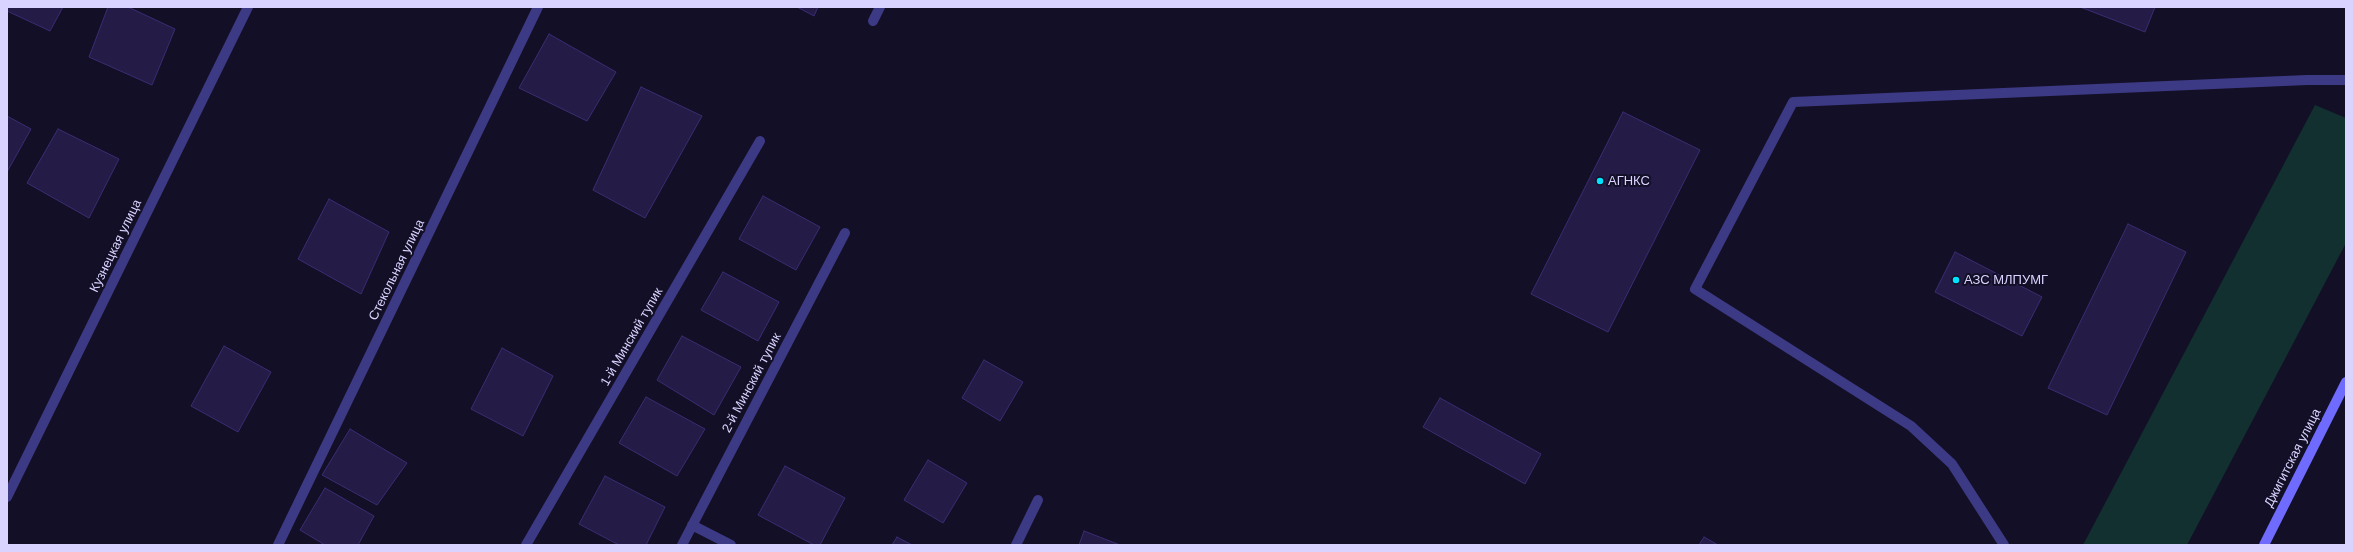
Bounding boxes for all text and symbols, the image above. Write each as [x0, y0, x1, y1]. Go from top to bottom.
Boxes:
place label: АГНКС [1608, 173, 1650, 189]
marker: АГНКС [1595, 176, 1605, 186]
street label: Кузнецкая улица [87, 197, 145, 295]
street label: Стекольная улица [366, 217, 428, 323]
place label: АЗС МЛПУМГ [1964, 272, 2048, 288]
marker: АЗС МЛПУМГ [1951, 275, 1961, 285]
street label: 1-й Минский тупик [598, 285, 666, 389]
street label: 2-й Минский тупик [719, 331, 785, 435]
street label: Джигитская улица [2261, 406, 2325, 510]

